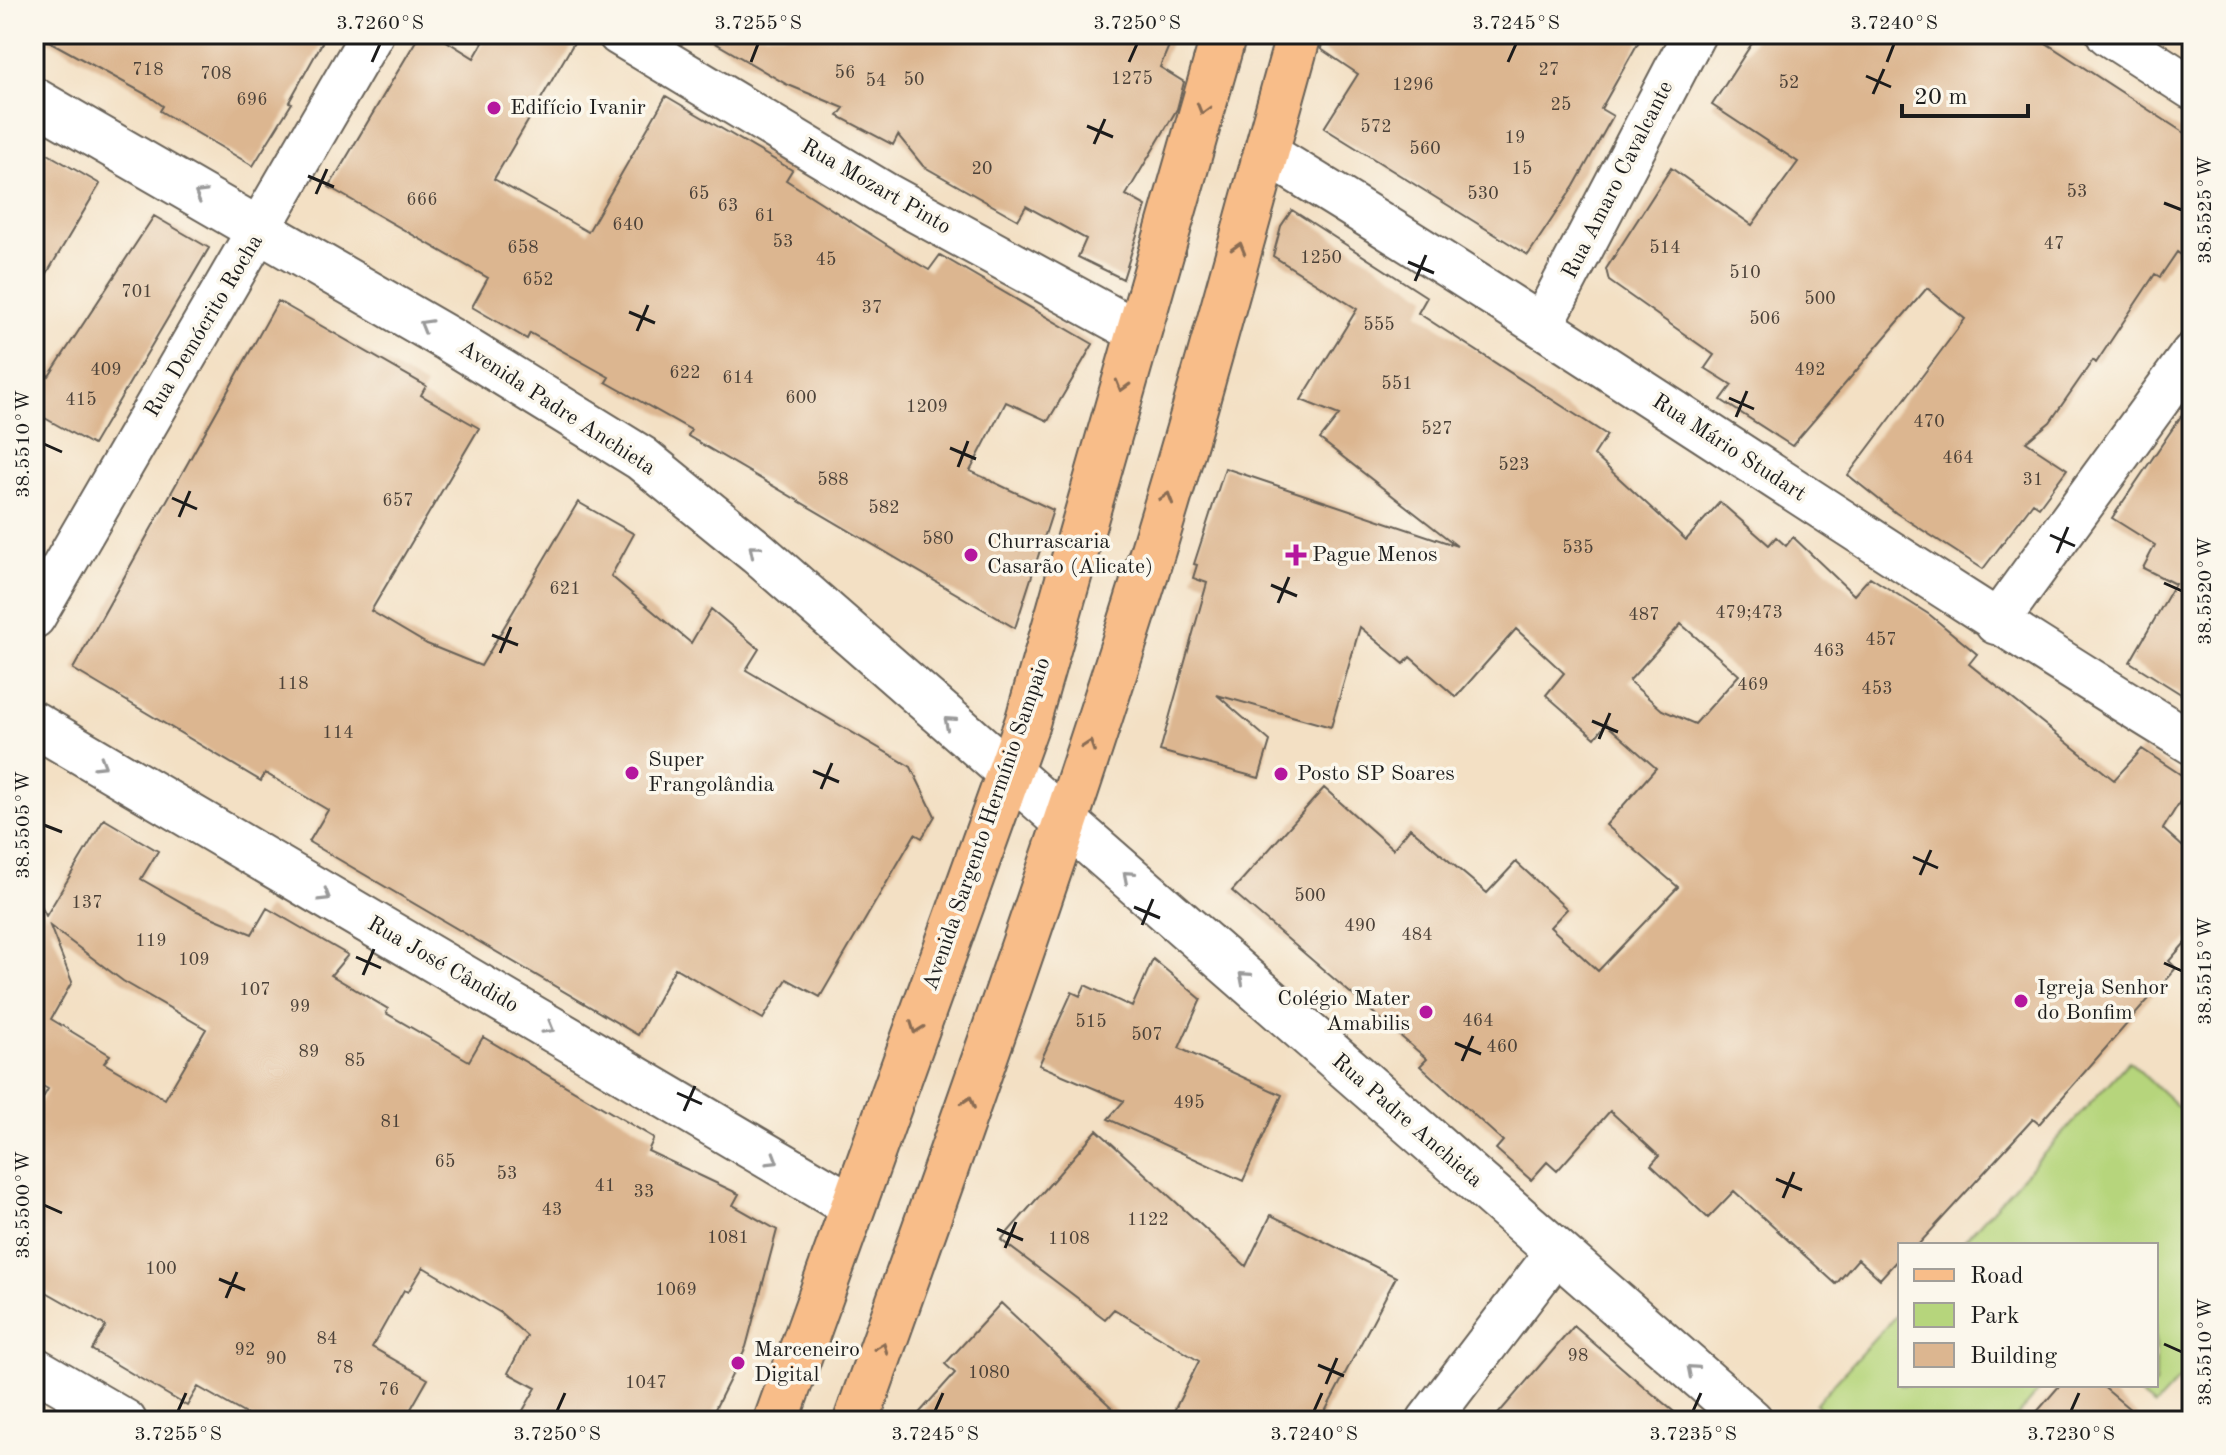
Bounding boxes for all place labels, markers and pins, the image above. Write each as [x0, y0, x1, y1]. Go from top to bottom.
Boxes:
place label: Edifício Ivanir [510, 97, 646, 119]
marker: Edifício Ivanir [485, 99, 503, 117]
place label: Churrascaria Casarão (Alicate) [987, 531, 1153, 578]
place label: Pague Menos [1312, 544, 1438, 566]
marker: Churrascaria Casarão (Alicate) [962, 546, 980, 564]
marker: Pague Menos [1287, 546, 1305, 564]
place label: Super Frangolândia [648, 749, 775, 796]
place label: Posto SP Soares [1297, 763, 1455, 785]
marker: Super Frangolândia [623, 764, 641, 782]
marker: Posto SP Soares [1272, 765, 1290, 783]
place label: Igreja Senhor do Bonfim [2037, 977, 2168, 1024]
place label: Colégio Mater Amabilis [1277, 988, 1410, 1035]
marker: Igreja Senhor do Bonfim [2012, 992, 2030, 1010]
marker: Colégio Mater Amabilis [1417, 1003, 1435, 1021]
place label: Marceneiro Digital [754, 1339, 860, 1386]
marker: Marceneiro Digital [729, 1354, 747, 1372]

